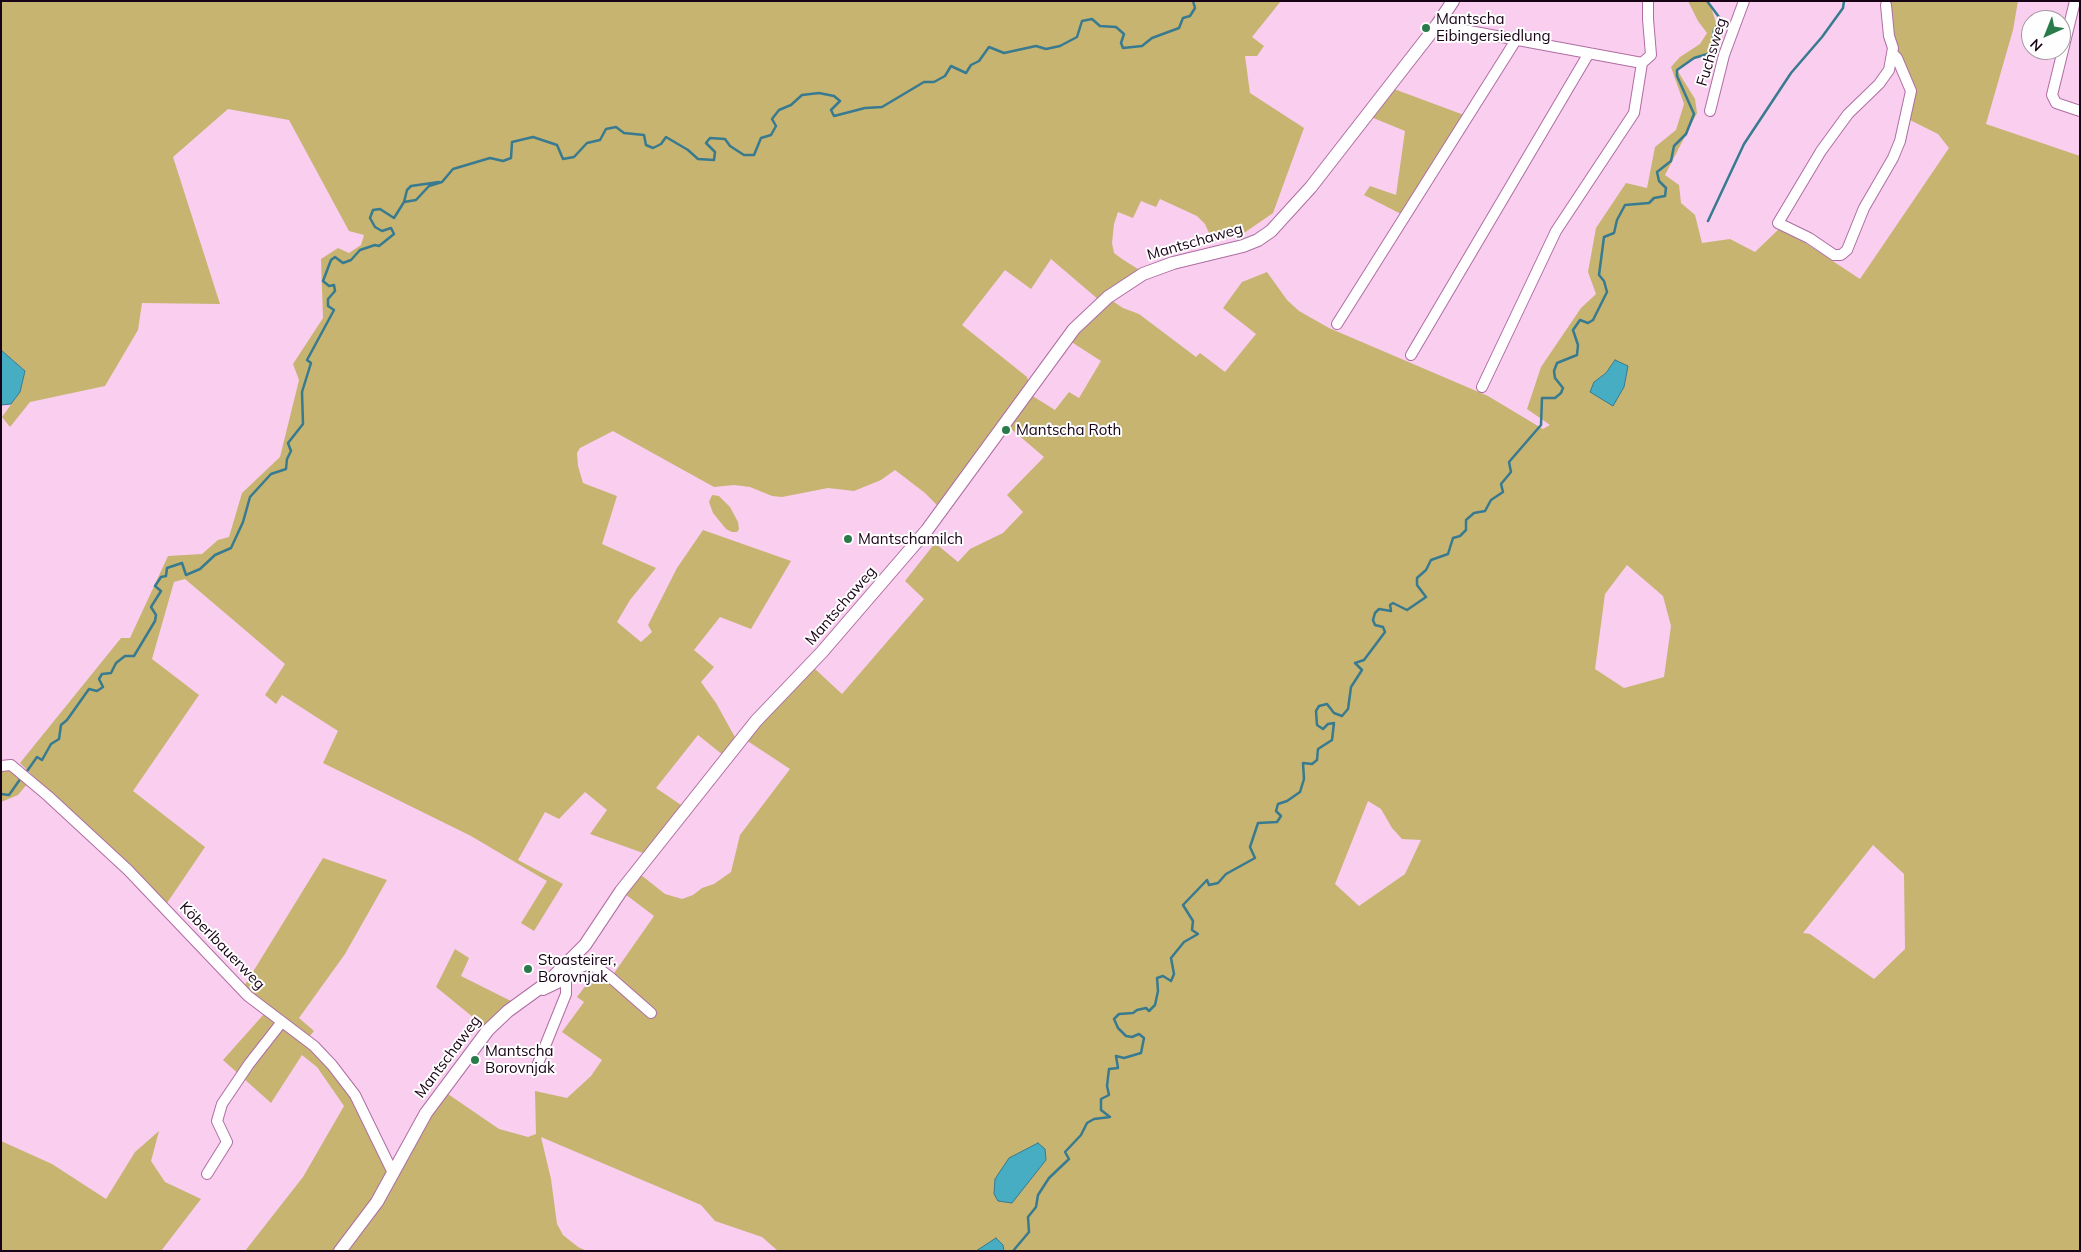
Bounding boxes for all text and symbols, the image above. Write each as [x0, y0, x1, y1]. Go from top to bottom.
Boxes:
place label: Mantscha Eibingersiedlung [1436, 10, 1551, 45]
north arrow [2021, 10, 2071, 60]
street label: Fuchsweg [1693, 16, 1731, 88]
marker: Mantscha Eibingersiedlung [1420, 22, 1432, 34]
text: N [2026, 35, 2046, 55]
street label: Mantschaweg [1145, 220, 1245, 264]
place label: Mantscha Roth [1016, 421, 1121, 439]
marker: Mantscha Roth [1000, 424, 1012, 436]
place label: Mantschamilch [858, 530, 963, 548]
marker: Mantschamilch [842, 533, 854, 545]
street label: Mantschaweg [802, 563, 880, 649]
street label: Köberlbauerweg [176, 898, 268, 994]
place label: Stoasteirer, Borovnjak [538, 951, 616, 986]
marker: Stoasteirer, Borovnjak [522, 963, 534, 975]
street label: Mantschaweg [411, 1012, 485, 1102]
place label: Mantscha Borovnjak [485, 1042, 555, 1077]
marker: Mantscha Borovnjak [469, 1054, 481, 1066]

